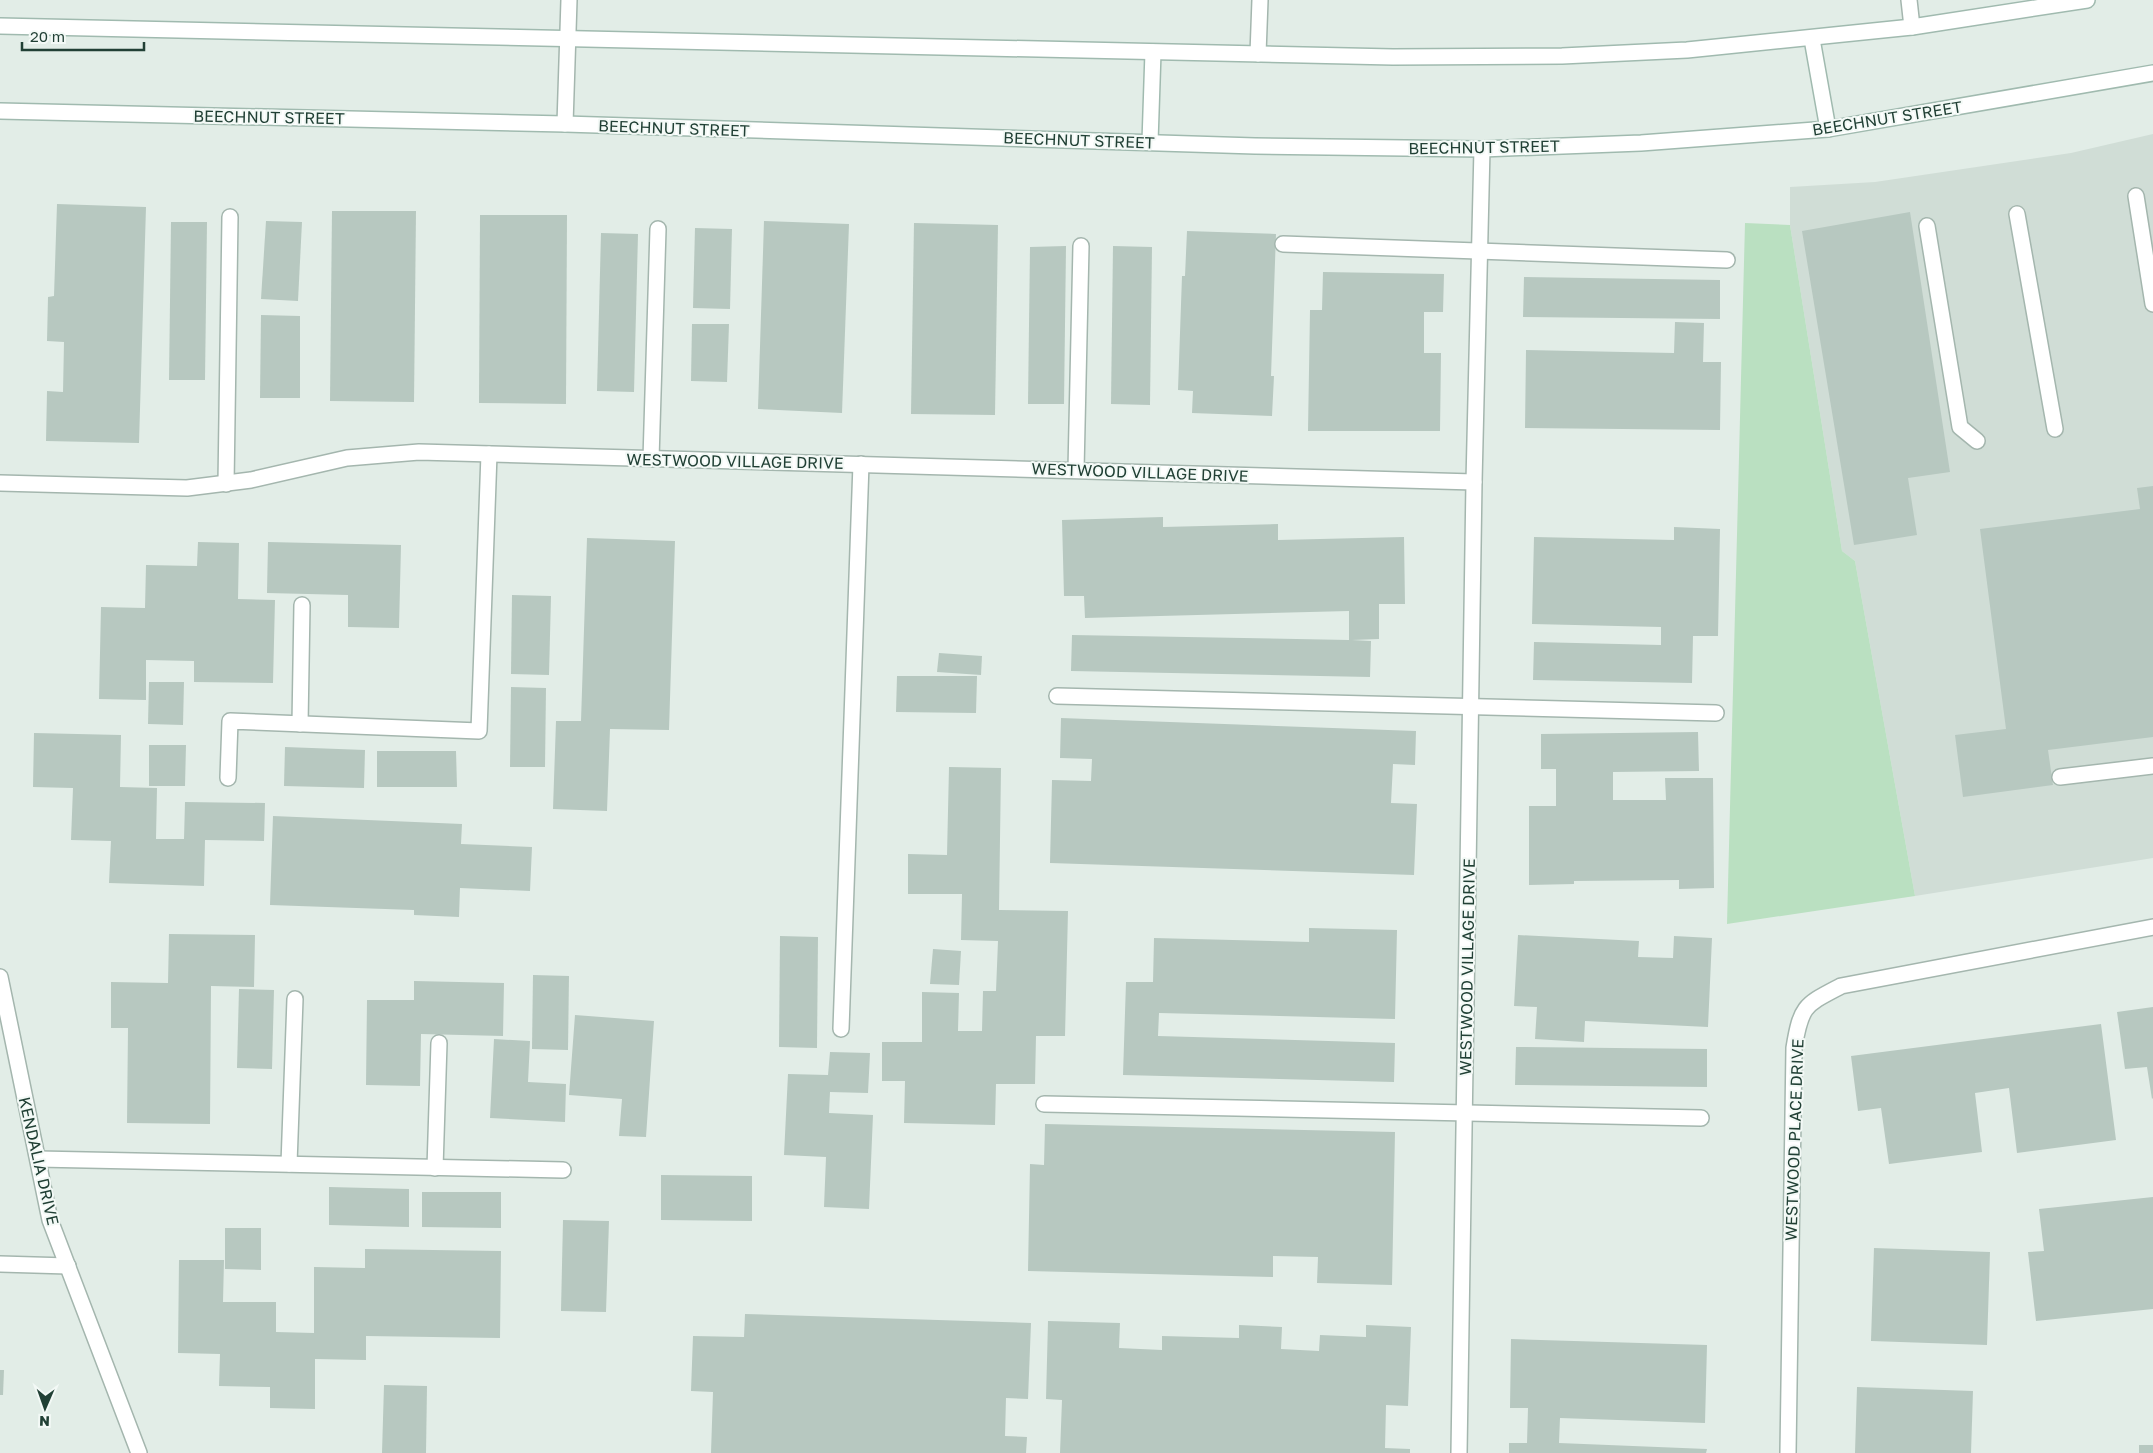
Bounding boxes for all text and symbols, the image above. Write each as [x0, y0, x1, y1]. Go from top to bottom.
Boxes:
scale bar [22, 20, 145, 52]
text: 20 m [30, 27, 65, 45]
street label: BEECHNUT STREET [1811, 96, 1963, 140]
street label: BEECHNUT STREET [193, 106, 345, 128]
street label: BEECHNUT STREET [598, 115, 750, 141]
street label: BEECHNUT STREET [1003, 127, 1155, 153]
street label: BEECHNUT STREET [1408, 136, 1560, 158]
street label: WESTWOOD VILLAGE DRIVE [626, 449, 844, 473]
street label: WESTWOOD VILLAGE DRIVE [1031, 458, 1249, 486]
street label: WESTWOOD VILLAGE DRIVE [1455, 858, 1479, 1076]
street label: WESTWOOD PLACE DRIVE [1780, 1039, 1808, 1241]
street label: KENDALIA DRIVE [15, 1095, 63, 1227]
north arrow [20, 1383, 70, 1433]
text: N [39, 1413, 50, 1430]

